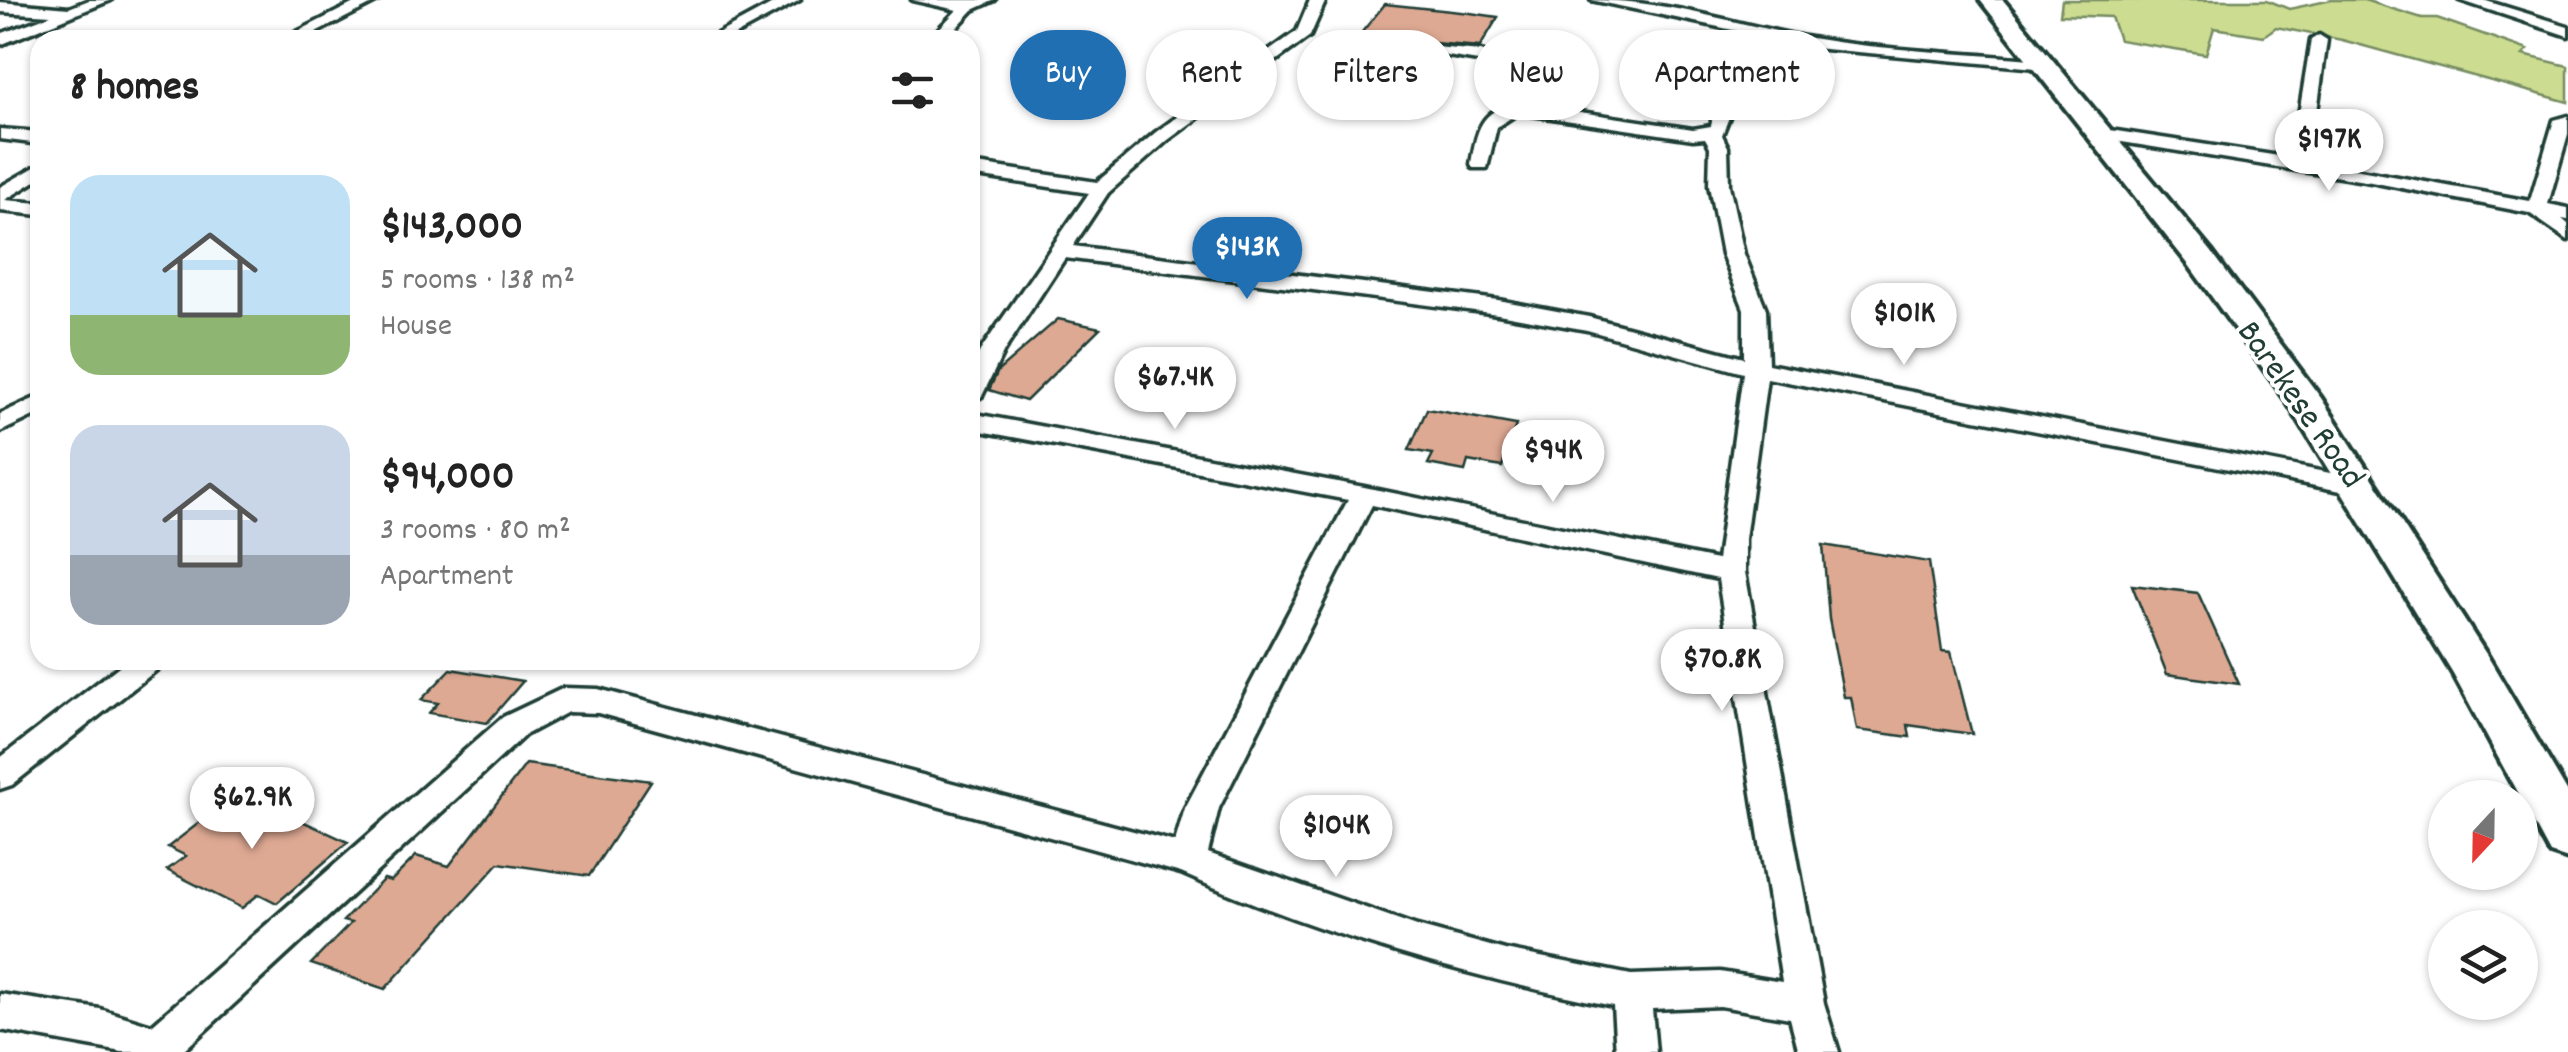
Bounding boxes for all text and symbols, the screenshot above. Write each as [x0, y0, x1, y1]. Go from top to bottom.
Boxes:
chip: Buy [1010, 30, 1126, 120]
chip: Rent [1146, 30, 1277, 120]
chip: Filters [1297, 30, 1454, 120]
chip: New [1474, 30, 1599, 120]
chip: Apartment [1619, 30, 1835, 120]
text: 8 homes [70, 60, 199, 120]
icon: filters [885, 63, 940, 118]
pin: $197K [2259, 109, 2399, 194]
text: $197K [2297, 118, 2361, 164]
text: $143,000 [380, 199, 523, 259]
icon: home [150, 215, 270, 335]
pin: $143K [1177, 217, 1317, 302]
text: $143K [1214, 226, 1280, 272]
text: 5 rooms · 138 m² [380, 259, 575, 305]
pin: $101K [1834, 283, 1974, 368]
text: $101K [1873, 292, 1935, 338]
text: House [380, 305, 452, 351]
street label: Barekese Road [2223, 312, 2375, 500]
pin: $67.4K [1094, 347, 1256, 432]
text: $67.4K [1136, 356, 1214, 402]
pin: $94K [1494, 420, 1612, 505]
text: $94K [1524, 429, 1582, 475]
text: $94,000 [380, 449, 515, 509]
icon: home [150, 465, 270, 585]
text: 3 rooms · 80 m² [380, 509, 571, 555]
text: Apartment [380, 555, 514, 601]
pin: $70.8K [1641, 629, 1803, 714]
text: $70.8K [1683, 638, 1761, 684]
pin: $62.9K [171, 767, 333, 852]
text: $62.9K [212, 776, 292, 822]
north arrow [2428, 780, 2538, 890]
map controls [2428, 780, 2538, 1020]
pin: $104K [1266, 795, 1406, 880]
text: $104K [1302, 804, 1370, 850]
button: layers [2428, 910, 2538, 1020]

